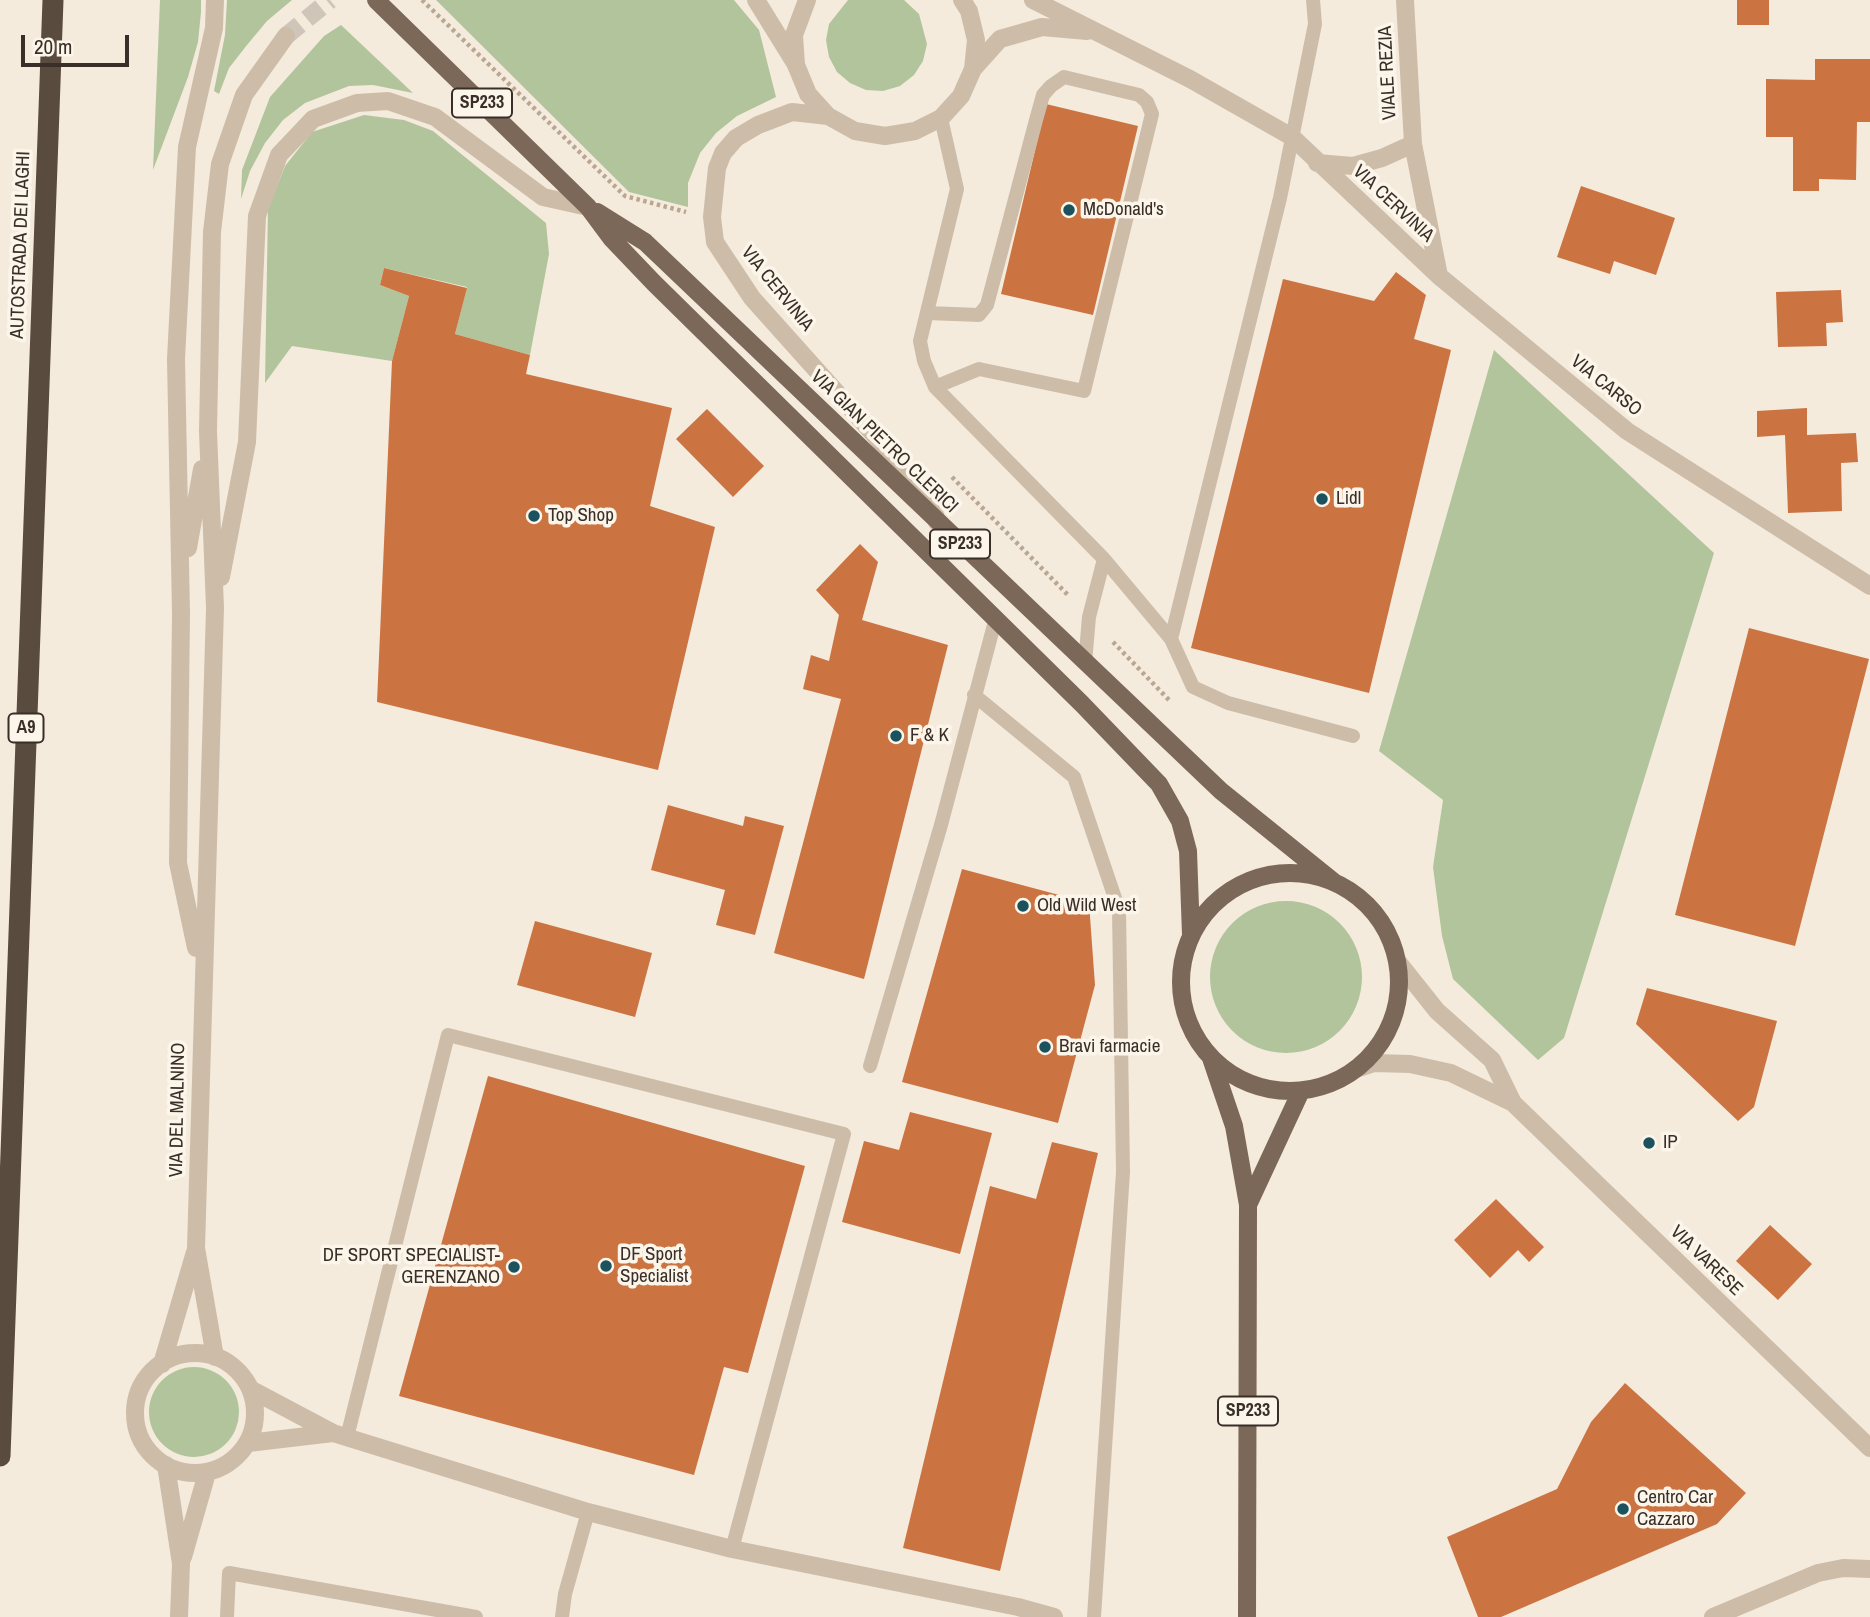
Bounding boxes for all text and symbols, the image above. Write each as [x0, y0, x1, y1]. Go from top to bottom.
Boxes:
scale bar [24, 21, 133, 65]
street label: VIALE REZIA [1374, 25, 1402, 121]
text: 20 m [34, 32, 72, 61]
road number: SP233 [452, 88, 512, 118]
street label: AUTOSTRADA DEI LAGHI [6, 151, 36, 339]
street label: VIA CERVINIA [1348, 161, 1438, 247]
place label: McDonald's [1083, 199, 1164, 221]
marker: McDonald's [1061, 202, 1077, 218]
street label: VIA CERVINIA [736, 242, 818, 336]
street label: VIA CARSO [1566, 350, 1646, 422]
street label: VIA GIAN PIETRO CLERICI [806, 366, 962, 518]
place label: Lidl [1336, 488, 1361, 510]
marker: Lidl [1314, 491, 1330, 507]
place label: Top Shop [548, 505, 614, 527]
marker: Top Shop [526, 508, 542, 524]
road number: SP233 [930, 530, 990, 558]
road number: A9 [8, 714, 44, 742]
place label: F & K [910, 725, 949, 747]
marker: F & K [888, 728, 904, 744]
place label: Old Wild West [1037, 895, 1136, 917]
marker: Old Wild West [1015, 898, 1031, 914]
place label: Bravi farmacie [1059, 1036, 1160, 1058]
marker: Bravi farmacie [1037, 1039, 1053, 1055]
street label: VIA DEL MALNINO [165, 1042, 191, 1178]
place label: IP [1663, 1132, 1678, 1154]
marker: IP [1641, 1135, 1657, 1151]
street label: VIA VARESE [1665, 1221, 1747, 1301]
place label: DF Sport Specialist [620, 1244, 688, 1288]
place label: DF SPORT SPECIALIST- GERENZANO [323, 1245, 500, 1289]
marker: DF Sport Specialist [598, 1258, 614, 1274]
marker: DF SPORT SPECIALIST- GERENZANO [506, 1259, 522, 1275]
road number: SP233 [1218, 1396, 1278, 1426]
place label: Centro Car Cazzaro [1637, 1487, 1713, 1531]
marker: Centro Car Cazzaro [1615, 1501, 1631, 1517]

